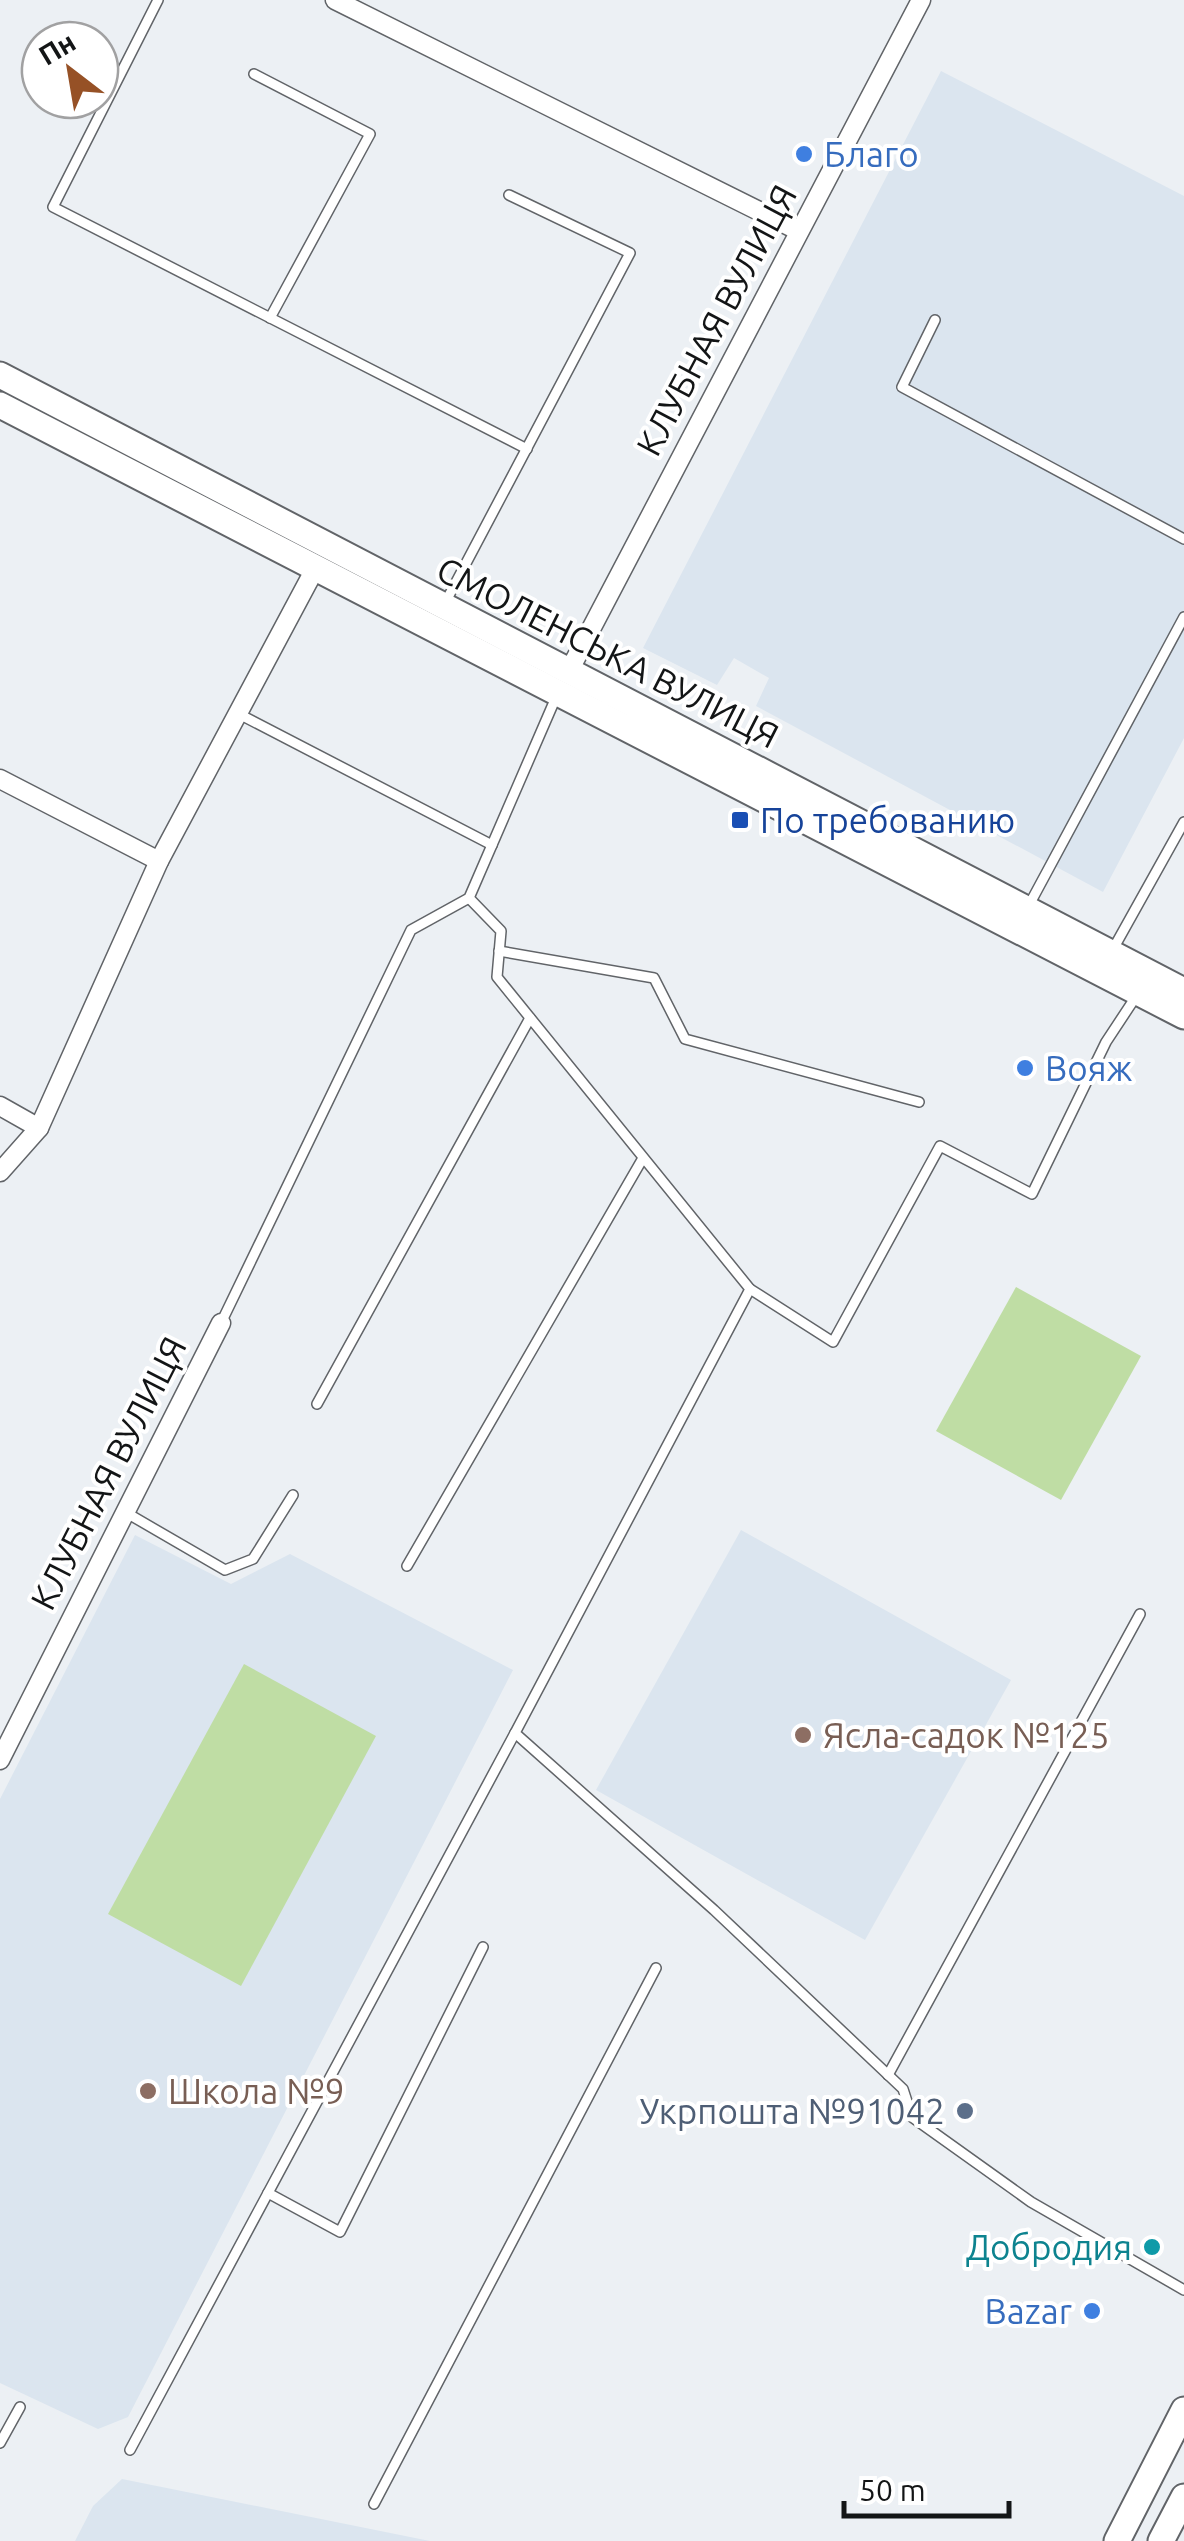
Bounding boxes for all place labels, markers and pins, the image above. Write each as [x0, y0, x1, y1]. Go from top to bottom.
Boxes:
place label: Благо [824, 134, 919, 174]
marker: Благо [793, 143, 815, 165]
place label: По требованию [760, 800, 1015, 840]
marker: По требованию [729, 809, 751, 831]
place label: Вояж [1045, 1048, 1133, 1088]
marker: Вояж [1014, 1057, 1036, 1079]
place label: Ясла-садок №125 [823, 1715, 1109, 1755]
marker: Ясла-садок №125 [792, 1724, 814, 1746]
place label: Школа №9 [168, 2071, 345, 2111]
marker: Школа №9 [137, 2080, 159, 2102]
place label: Укрпошта №91042 [639, 2091, 945, 2131]
marker: Укрпошта №91042 [954, 2100, 976, 2122]
place label: Добродия [966, 2227, 1132, 2267]
marker: Добродия [1141, 2236, 1163, 2258]
place label: Bazar [984, 2291, 1072, 2331]
marker: Bazar [1081, 2300, 1103, 2322]

